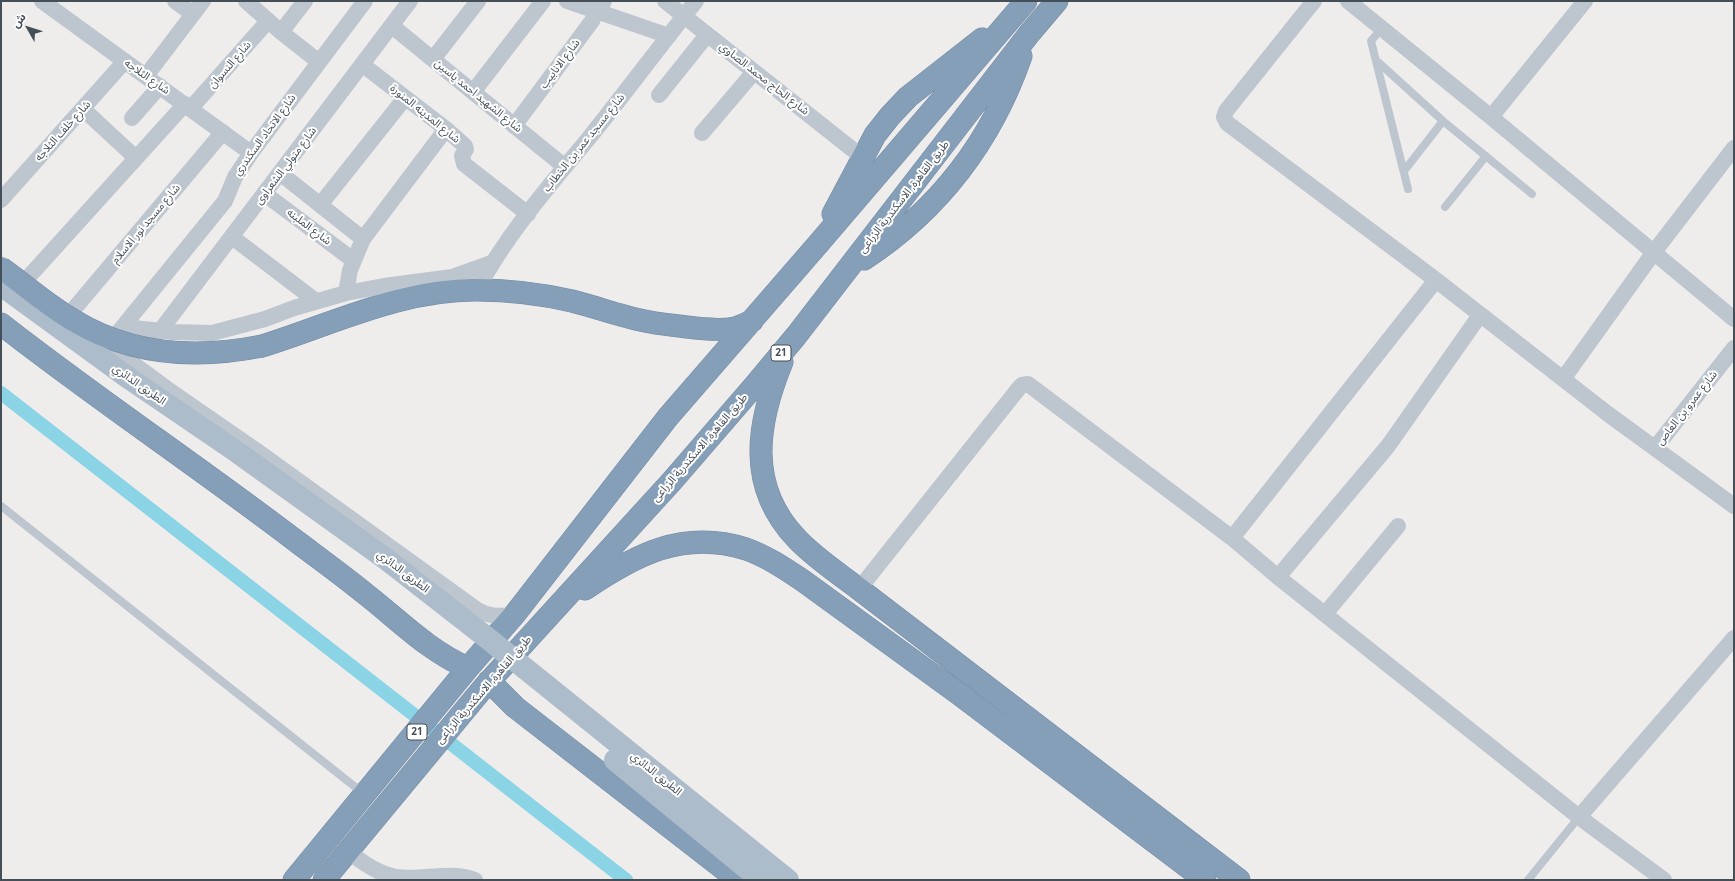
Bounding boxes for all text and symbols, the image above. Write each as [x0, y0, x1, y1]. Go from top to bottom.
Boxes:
north arrow [8, 8, 48, 48]
text: ش [8, 10, 29, 31]
street label: شارع الانابيب [537, 37, 583, 91]
street label: شارع النسوان [206, 39, 254, 91]
street label: شارع الحاج محمد الصاوي [717, 40, 811, 118]
street label: شارع الثلاجه [122, 57, 172, 97]
street label: شارع الشهيد احمد ياسين [432, 57, 524, 135]
street label: شارع المدينه المنورة [387, 82, 463, 146]
street label: شارع مسجد عمر بن الخطاب [540, 91, 628, 195]
street label: شارع الاتحاد السكندري [231, 92, 299, 178]
street label: شارع خلف الثلاجه [32, 98, 94, 164]
street label: شارع متولي الشعراوى [253, 125, 319, 207]
street label: طريق القاهرة, الاسكندرية الزراعى [856, 138, 952, 256]
street label: شارع مسجد نور الاسلام [109, 182, 183, 266]
street label: شارع الملبنه [284, 206, 334, 248]
road number: 21 [771, 345, 791, 361]
street label: الطريق الدائري [110, 362, 168, 408]
street label: شارع عمرو بن العاص [1654, 368, 1720, 448]
street label: طريق القاهرة, الاسكندرية الزراعى [649, 391, 751, 505]
street label: الطريق الدائري [374, 548, 432, 596]
street label: طريق القاهرة, الاسكندرية الزراعى [433, 633, 535, 747]
road number: 21 [407, 724, 427, 740]
street label: الطريق الدائري [628, 749, 684, 799]

